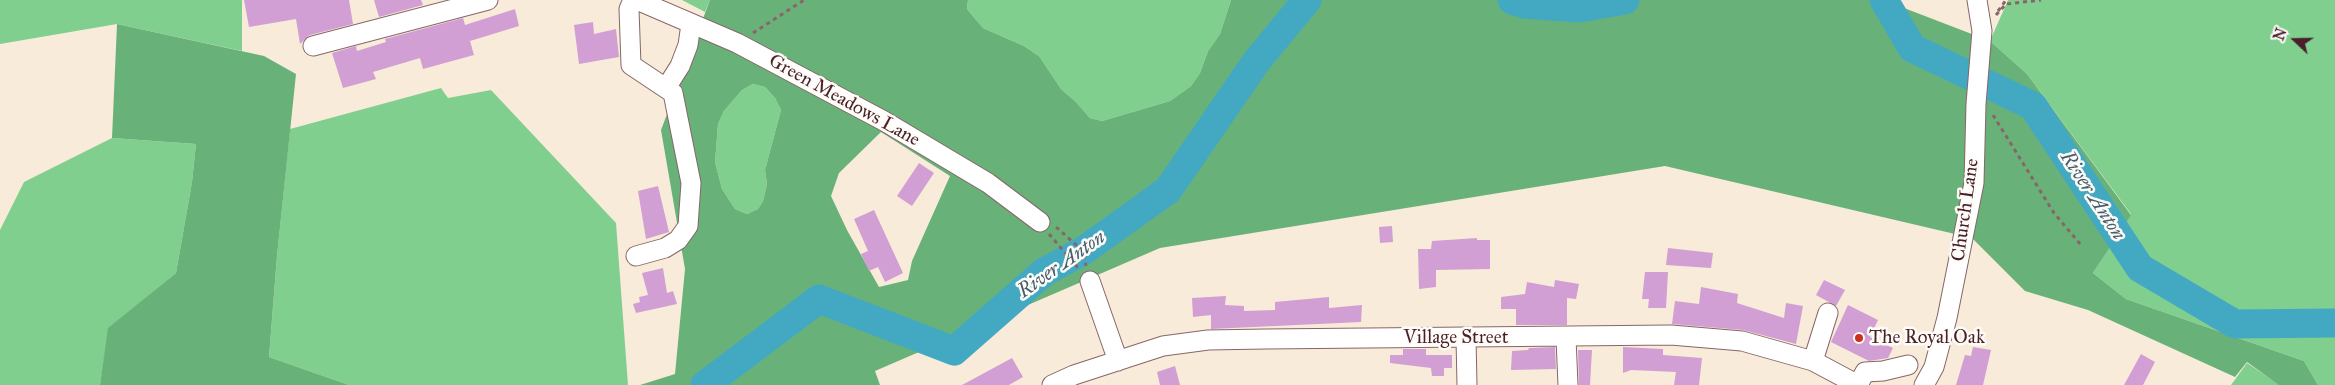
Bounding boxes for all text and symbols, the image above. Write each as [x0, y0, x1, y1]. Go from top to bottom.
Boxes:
north arrow [2270, 15, 2320, 65]
text: N [2270, 26, 2291, 43]
street label: Green Meadows Lane [764, 50, 924, 152]
water label: River Anton [2054, 147, 2130, 245]
street label: Church Lane [1948, 157, 1984, 263]
water label: River Anton [1014, 226, 1110, 304]
street label: Village Street [1404, 327, 1508, 349]
place label: The Royal Oak [1869, 327, 1985, 349]
marker: The Royal Oak [1853, 332, 1865, 344]

